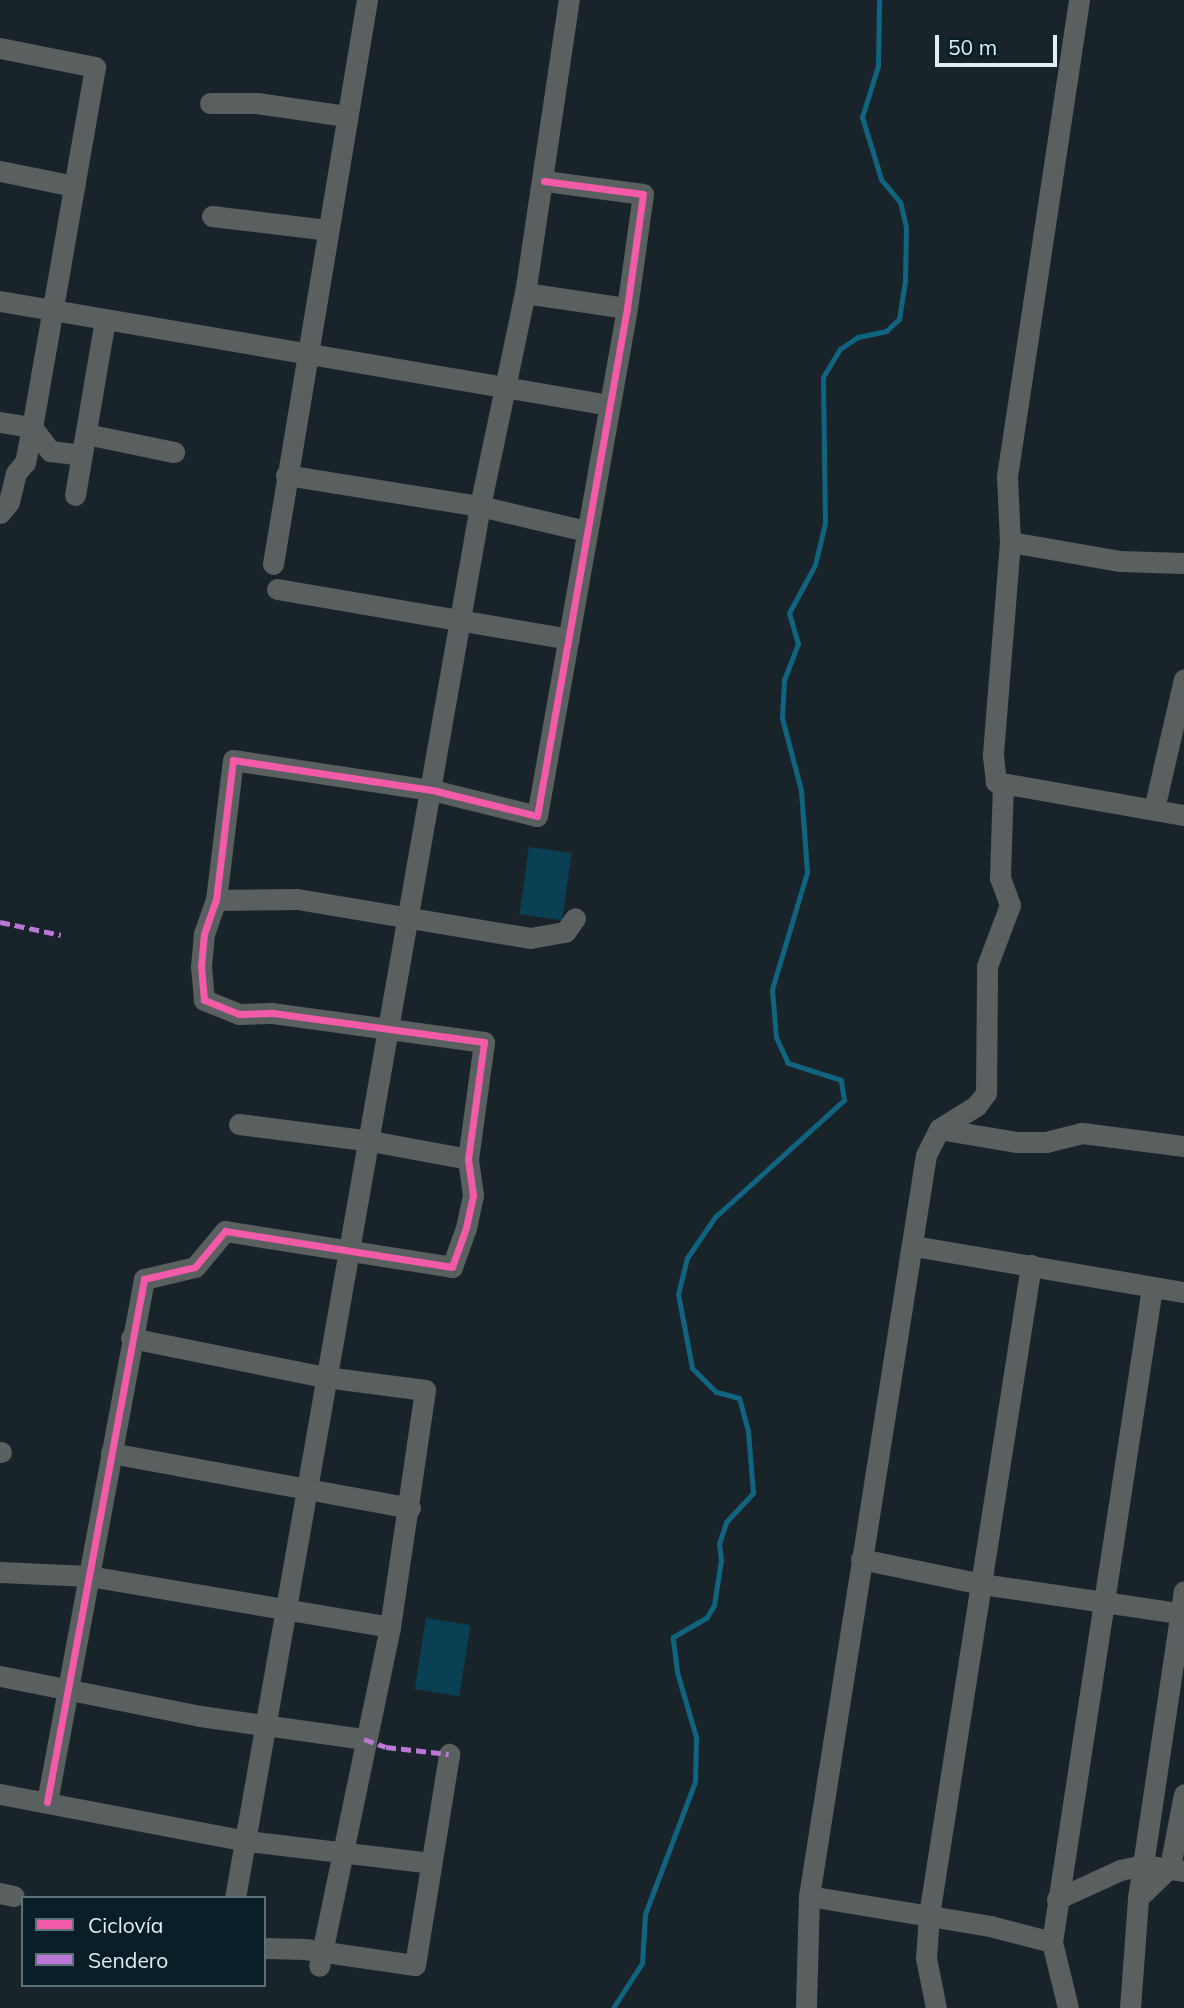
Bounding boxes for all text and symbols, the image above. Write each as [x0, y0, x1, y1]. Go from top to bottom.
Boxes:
scale bar [939, 21, 1062, 65]
text: 50 m [948, 34, 997, 60]
legend [21, 1896, 266, 1987]
text: Ciclovía [88, 1912, 163, 1938]
text: Sendero [88, 1947, 168, 1973]

